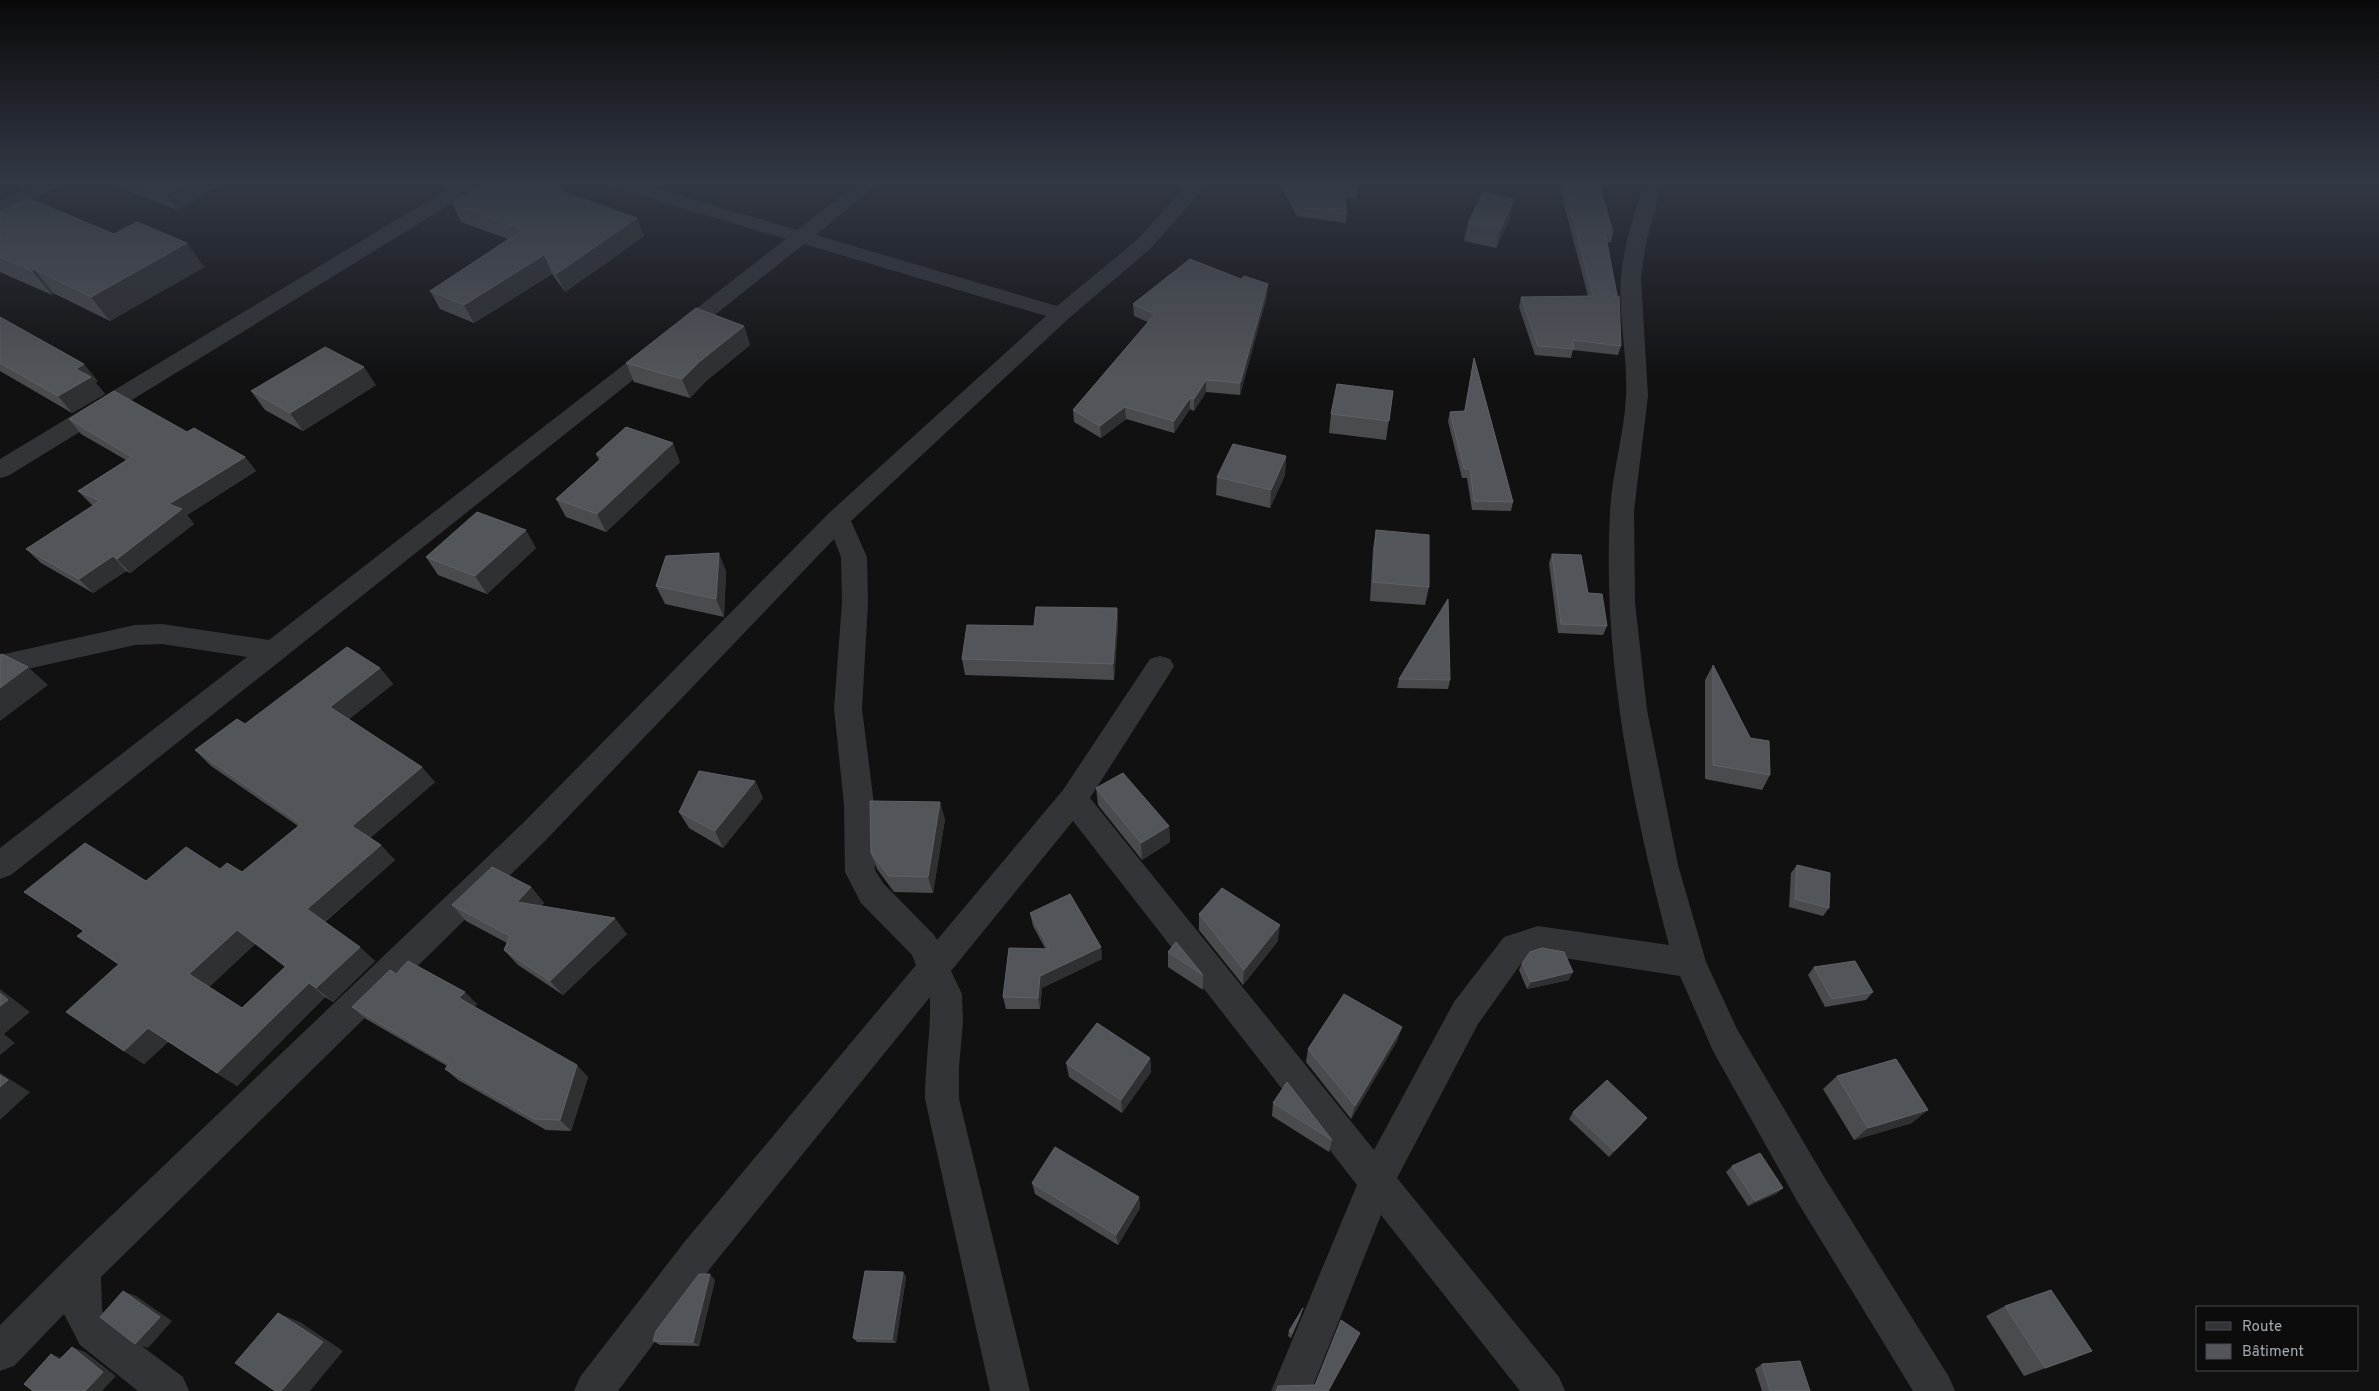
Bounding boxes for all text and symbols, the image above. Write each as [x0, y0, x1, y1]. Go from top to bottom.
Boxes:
legend [2196, 1306, 2359, 1371]
text: Route [2242, 1318, 2282, 1337]
text: Bâtiment [2242, 1343, 2304, 1362]

